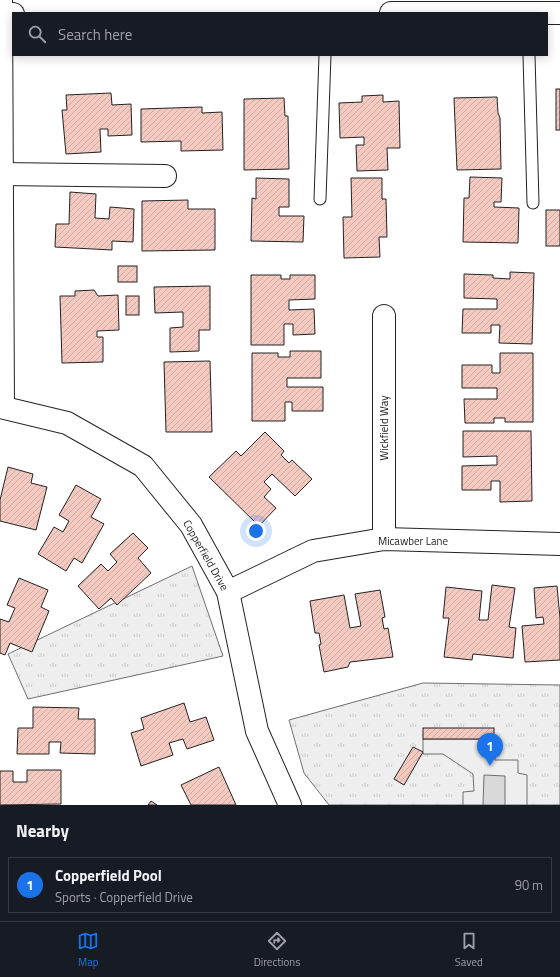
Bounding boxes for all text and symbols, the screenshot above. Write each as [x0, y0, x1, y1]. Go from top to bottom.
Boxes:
search box [12, 12, 548, 56]
icon: search [26, 23, 48, 45]
text: Search here [58, 23, 132, 46]
street label: Wickfield Way [376, 395, 392, 460]
street label: Copperfield Drive [179, 517, 233, 594]
your location [246, 521, 266, 541]
street label: Micawber Lane [378, 533, 449, 549]
pin: 1 [477, 733, 503, 766]
text: Nearby [16, 818, 69, 844]
text: Copperfield Pool [55, 864, 162, 887]
text: 1 [26, 875, 34, 895]
text: 90 m [515, 875, 543, 895]
text: Sports · Copperfield Drive [55, 887, 193, 907]
tab: Map [77, 930, 99, 970]
tab: Directions [254, 930, 300, 970]
tab: Saved [455, 930, 483, 970]

